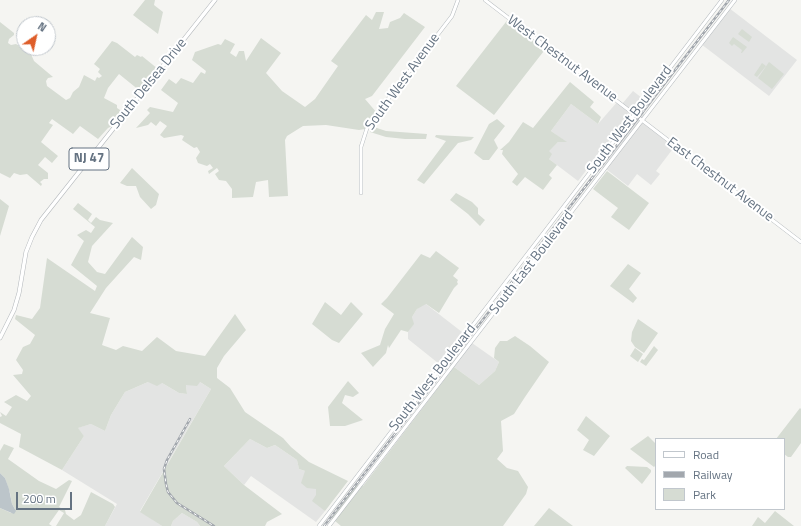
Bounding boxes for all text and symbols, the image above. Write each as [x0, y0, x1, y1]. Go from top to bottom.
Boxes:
street label: West Chestnut Avenue [503, 12, 621, 106]
north arrow [16, 16, 56, 56]
text: N [35, 18, 50, 36]
street label: South West Avenue [362, 30, 444, 134]
street label: South Delsea Drive [107, 35, 191, 133]
street label: South West Boulevard [584, 63, 676, 177]
street label: East Chestnut Avenue [663, 134, 777, 226]
road number: NJ 47 [69, 148, 109, 170]
street label: South East Boulevard [486, 208, 578, 318]
street label: South West Boulevard [386, 321, 480, 435]
legend [655, 438, 785, 510]
text: Road [693, 445, 719, 464]
text: Railway [693, 465, 733, 484]
scale bar [18, 484, 74, 510]
text: Park [693, 485, 716, 504]
text: 200 m [23, 489, 56, 508]

